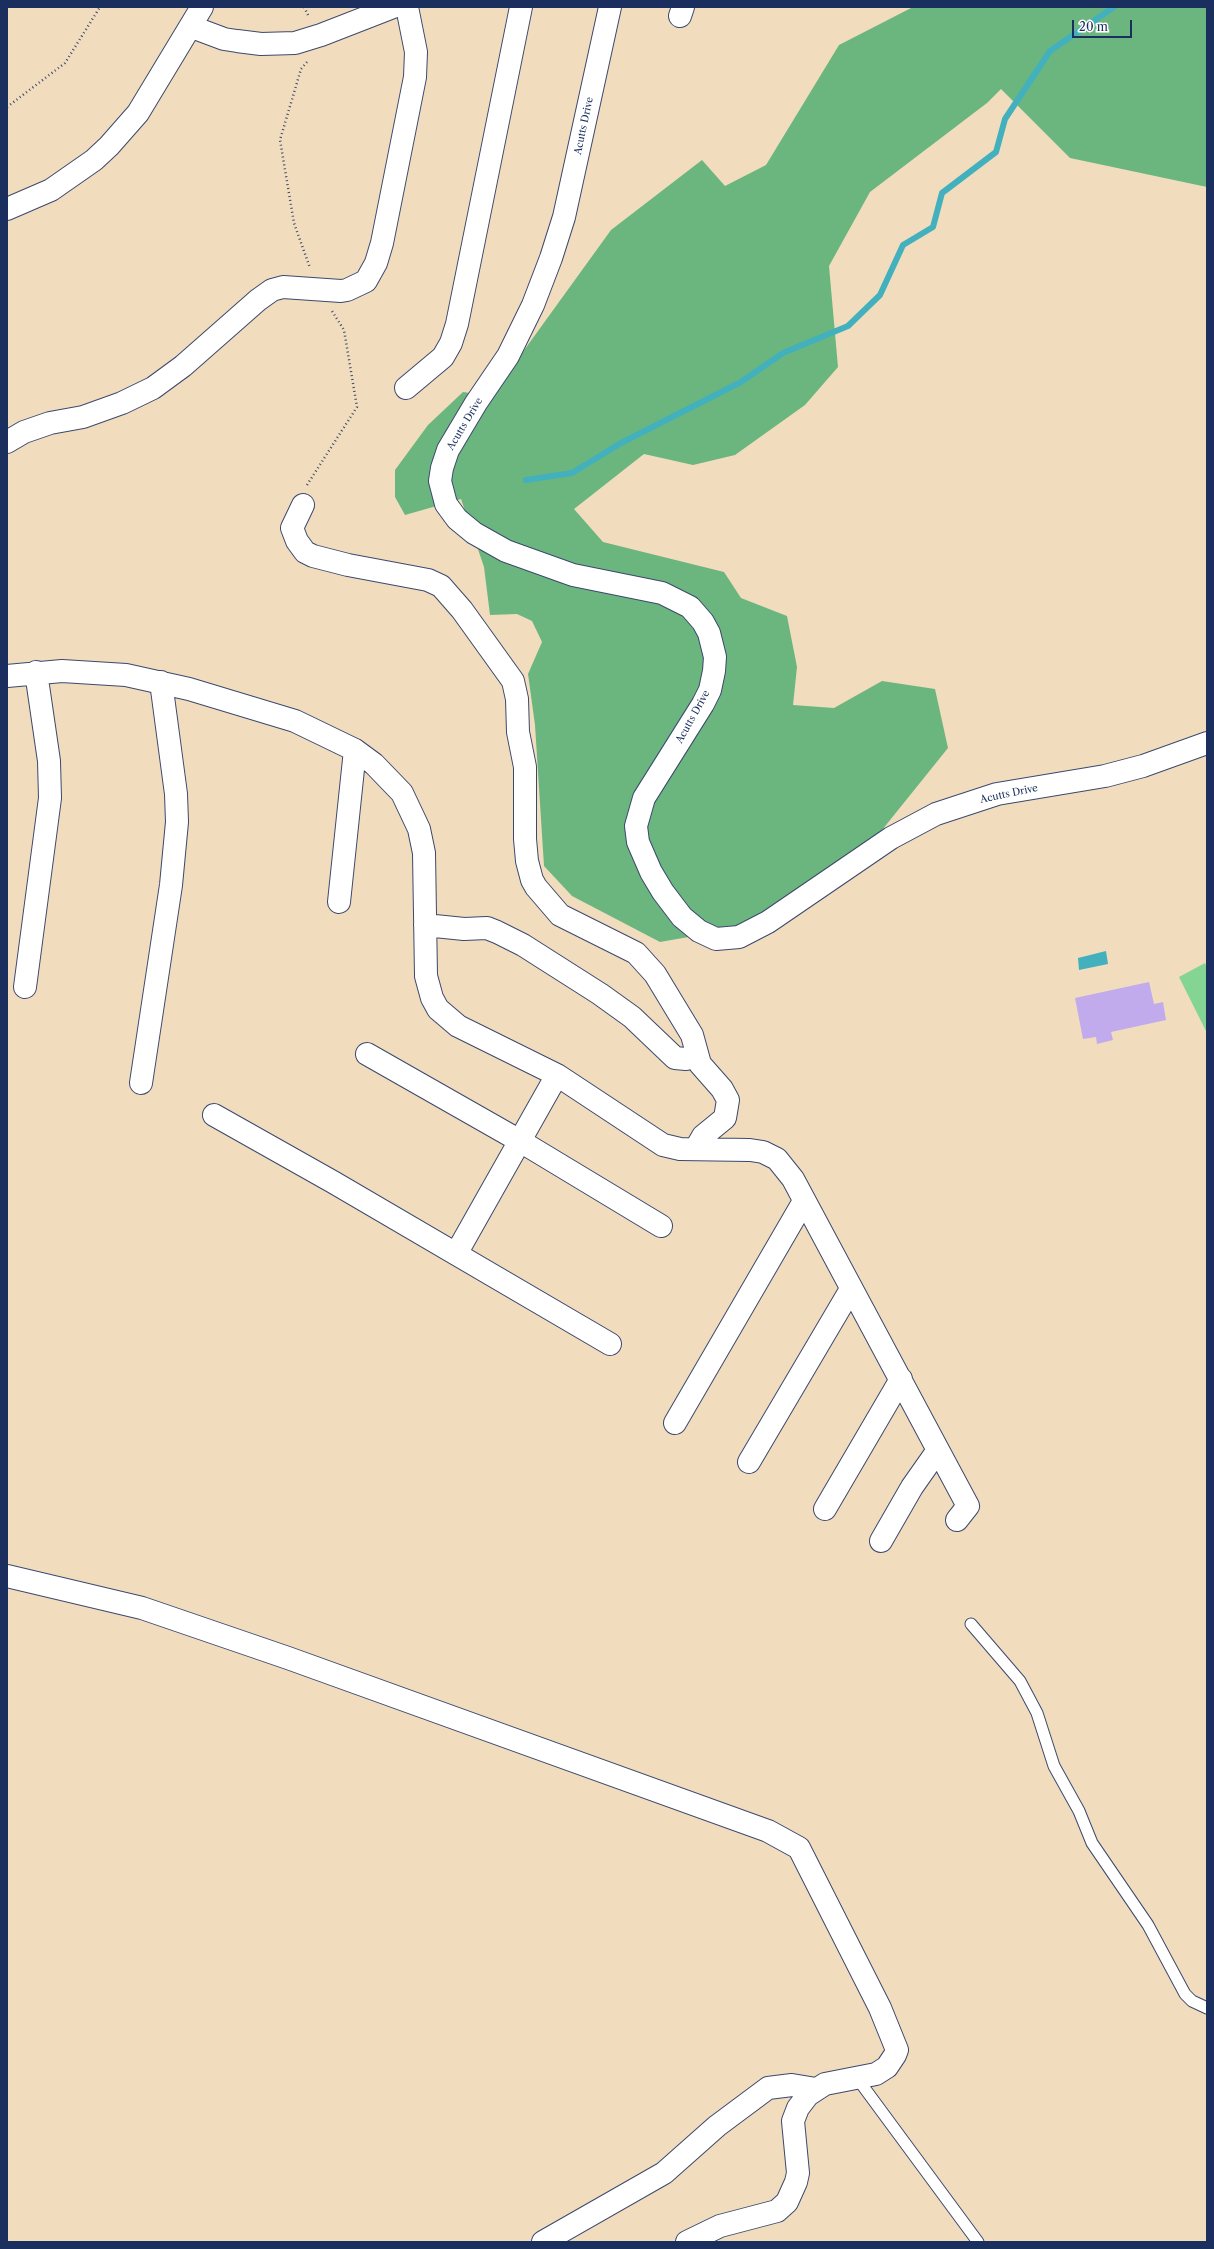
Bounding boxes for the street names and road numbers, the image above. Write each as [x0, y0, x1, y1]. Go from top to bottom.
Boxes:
street label: Acutts Drive [572, 96, 596, 156]
street label: Acutts Drive [445, 396, 485, 452]
street label: Acutts Drive [674, 688, 712, 746]
street label: Acutts Drive [979, 782, 1039, 806]

